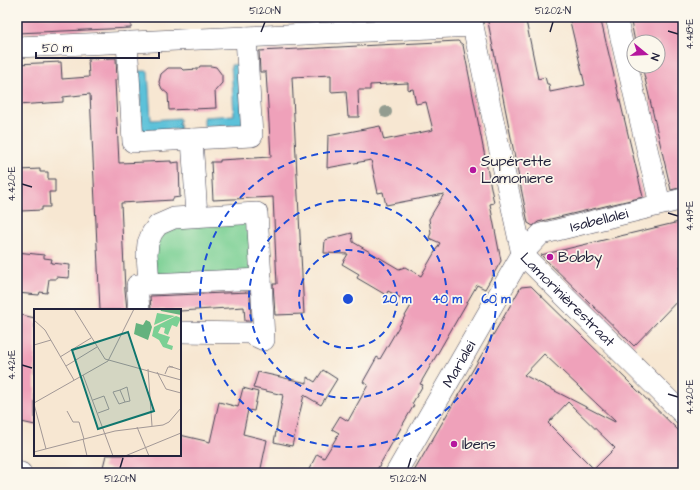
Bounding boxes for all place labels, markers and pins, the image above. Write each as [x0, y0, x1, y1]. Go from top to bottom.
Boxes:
place label: Supérette Lamoniere [481, 151, 553, 189]
marker: Supérette Lamoniere [468, 165, 478, 175]
place label: Bobby [558, 247, 602, 269]
marker: Bobby [545, 252, 555, 262]
centre of rings [341, 292, 355, 306]
place label: Ibens [462, 434, 496, 455]
marker: Ibens [449, 439, 459, 449]

